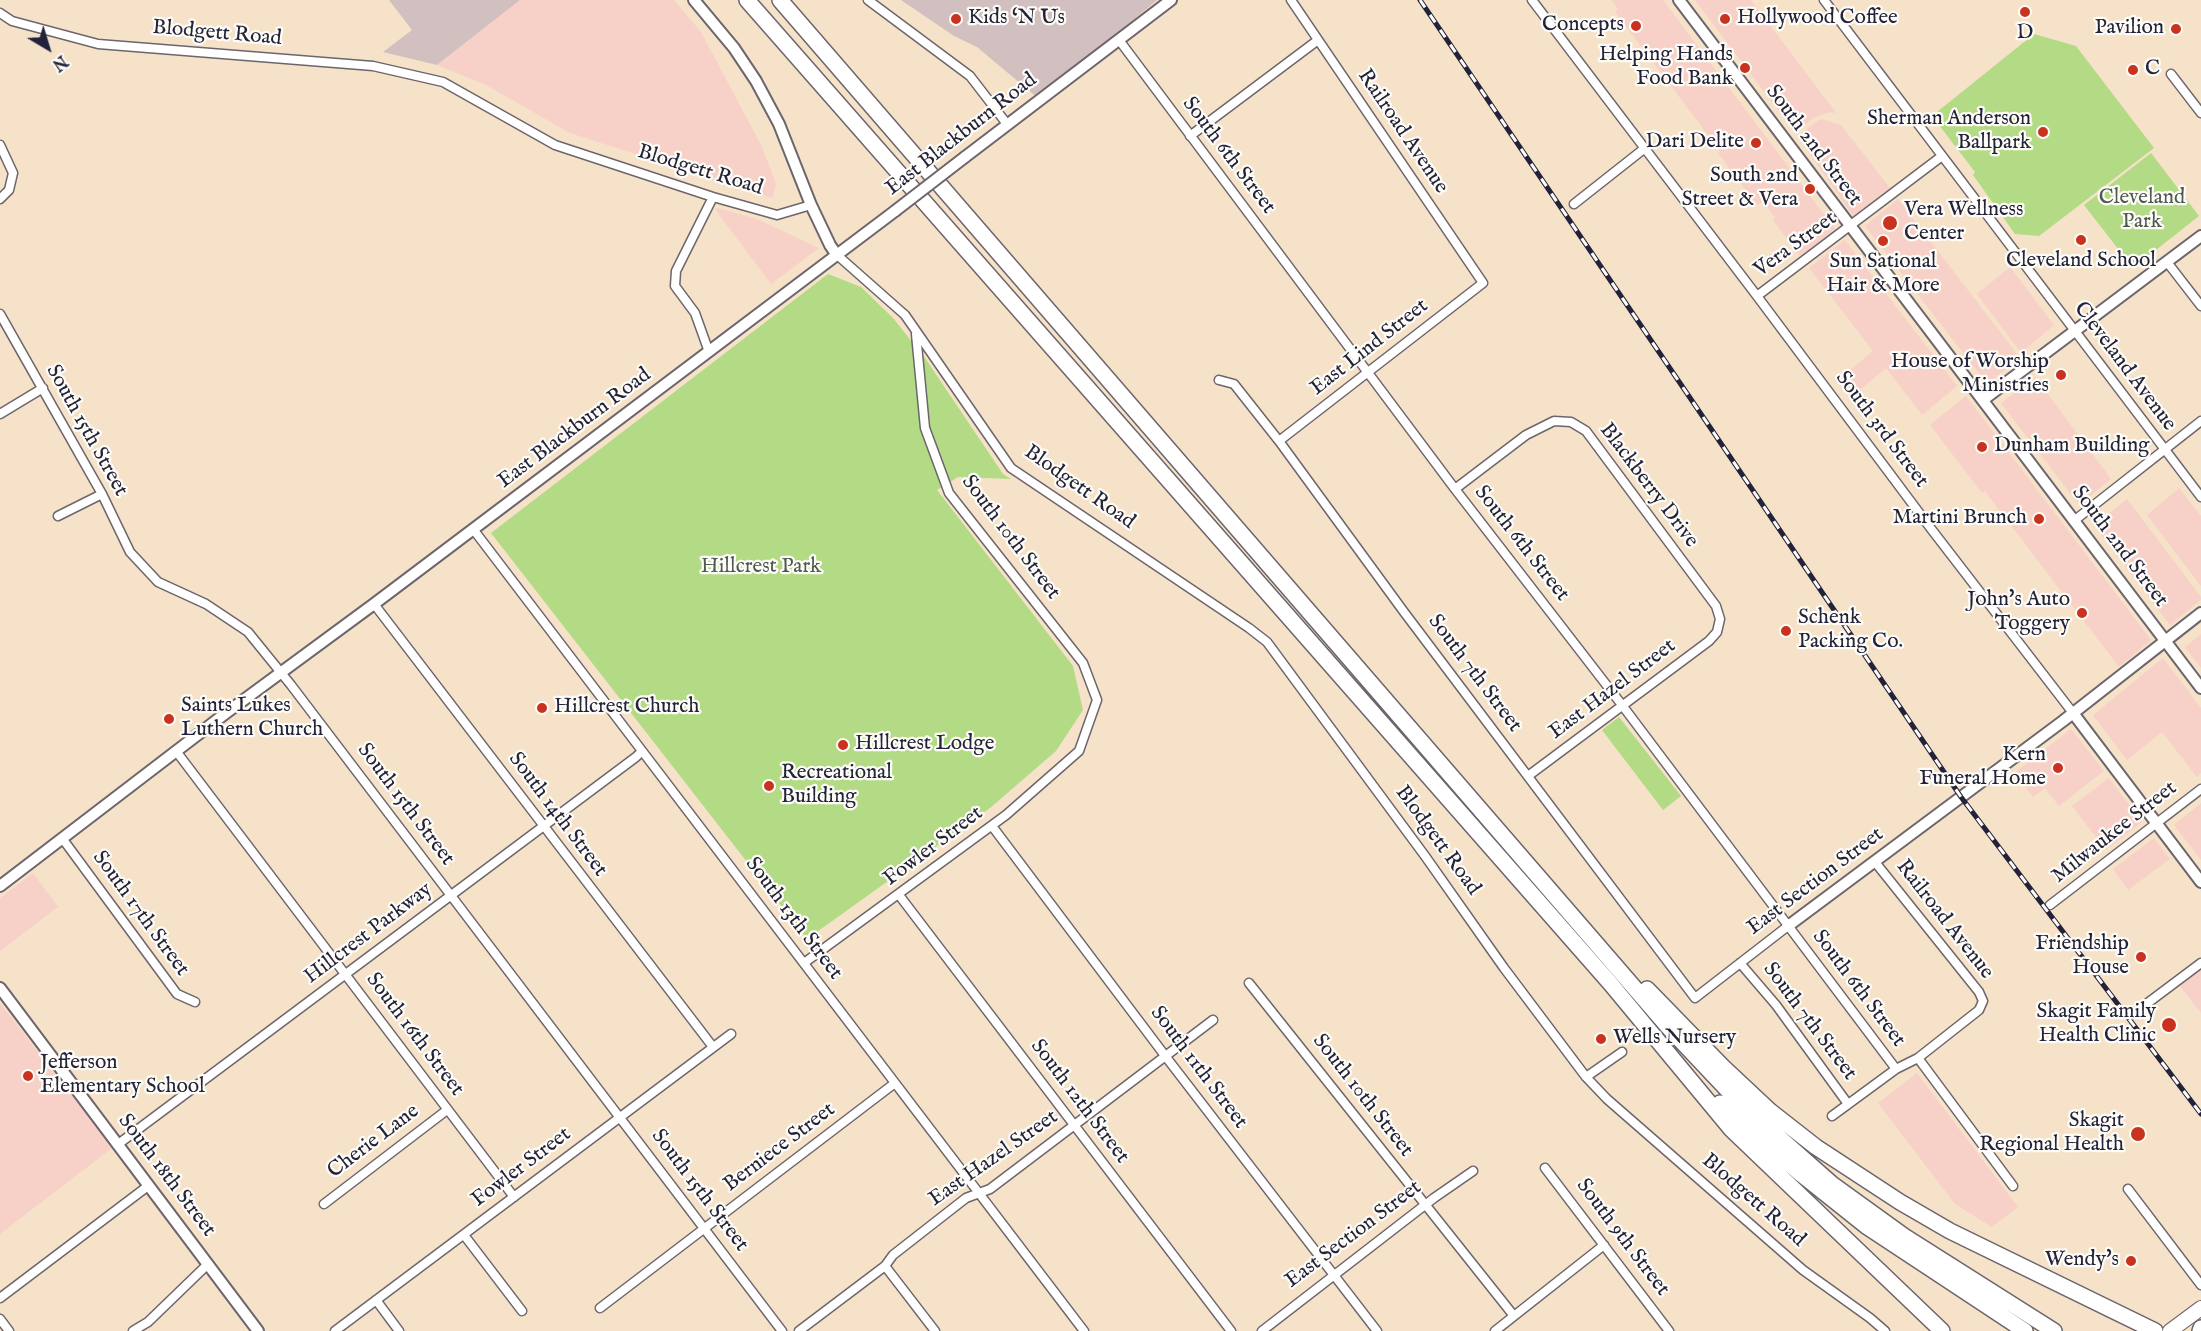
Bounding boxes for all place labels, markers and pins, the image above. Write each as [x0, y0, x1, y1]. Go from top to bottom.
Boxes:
marker: D [2018, 5, 2032, 19]
place label: Kids ‘N Us [968, 6, 1065, 32]
place label: Hollywood Coffee [1737, 6, 1898, 32]
marker: Kids ‘N Us [949, 12, 963, 26]
marker: Hollywood Coffee [1718, 12, 1732, 26]
place label: Concepts [1542, 13, 1624, 39]
place label: Pavilion [2095, 16, 2164, 42]
marker: Concepts [1629, 19, 1643, 33]
place label: D [2017, 21, 2033, 47]
marker: Pavilion [2169, 22, 2183, 36]
place label: Helping Hands Food Bank [1599, 43, 1733, 93]
place label: C [2145, 57, 2160, 83]
marker: Helping Hands Food Bank [1738, 61, 1752, 75]
marker: C [2126, 63, 2140, 77]
place label: Sherman Anderson Ballpark [1867, 107, 2031, 157]
marker: Sherman Anderson Ballpark [2036, 125, 2050, 139]
place label: Dari Delite [1646, 130, 1744, 156]
marker: Dari Delite [1749, 136, 1763, 150]
place label: South 2nd Street & Vera [1682, 164, 1798, 214]
marker: South 2nd Street & Vera [1803, 182, 1817, 196]
place label: Vera Wellness Center [1904, 198, 2023, 248]
marker: Vera Wellness Center [1881, 214, 1899, 232]
marker: Cleveland School [2074, 233, 2088, 247]
marker: Sun Sational Hair & More [1876, 234, 1890, 248]
place label: Cleveland School [2006, 249, 2156, 275]
place label: Sun Sational Hair & More [1826, 250, 1940, 300]
place label: House of Worship Ministries [1891, 350, 2049, 400]
marker: House of Worship Ministries [2054, 368, 2068, 382]
place label: Dunham Building [1994, 434, 2149, 460]
marker: Dunham Building [1975, 440, 1989, 454]
place label: Martini Brunch [1892, 506, 2027, 532]
marker: Martini Brunch [2032, 512, 2046, 526]
place label: John's Auto Toggery [1967, 588, 2070, 638]
place label: Schenk Packing Co. [1798, 606, 1903, 656]
marker: John's Auto Toggery [2075, 606, 2089, 620]
marker: Schenk Packing Co. [1779, 624, 1793, 638]
place label: Saints Lukes Luthern Church [181, 694, 323, 744]
place label: Hillcrest Church [554, 695, 699, 721]
marker: Hillcrest Church [535, 701, 549, 715]
marker: Saints Lukes Luthern Church [162, 712, 176, 726]
place label: Hillcrest Lodge [855, 732, 994, 758]
marker: Hillcrest Lodge [836, 738, 850, 752]
place label: Kern Funeral Home [1919, 743, 2046, 793]
place label: Recreational Building [781, 761, 892, 811]
marker: Kern Funeral Home [2051, 761, 2065, 775]
marker: Recreational Building [762, 779, 776, 793]
place label: Friendship House [2035, 932, 2129, 982]
marker: Friendship House [2134, 950, 2148, 964]
place label: Skagit Family Health Clinic [2036, 1000, 2156, 1050]
marker: Skagit Family Health Clinic [2160, 1016, 2178, 1034]
place label: Wells Nursery [1613, 1026, 1736, 1052]
marker: Wells Nursery [1594, 1032, 1608, 1046]
place label: Jefferson Elementary School [40, 1051, 205, 1101]
marker: Jefferson Elementary School [21, 1069, 35, 1083]
place label: Skagit Regional Health [1979, 1109, 2124, 1159]
marker: Skagit Regional Health [2129, 1125, 2147, 1143]
place label: Wendy's [2045, 1248, 2119, 1274]
marker: Wendy's [2124, 1254, 2138, 1268]

